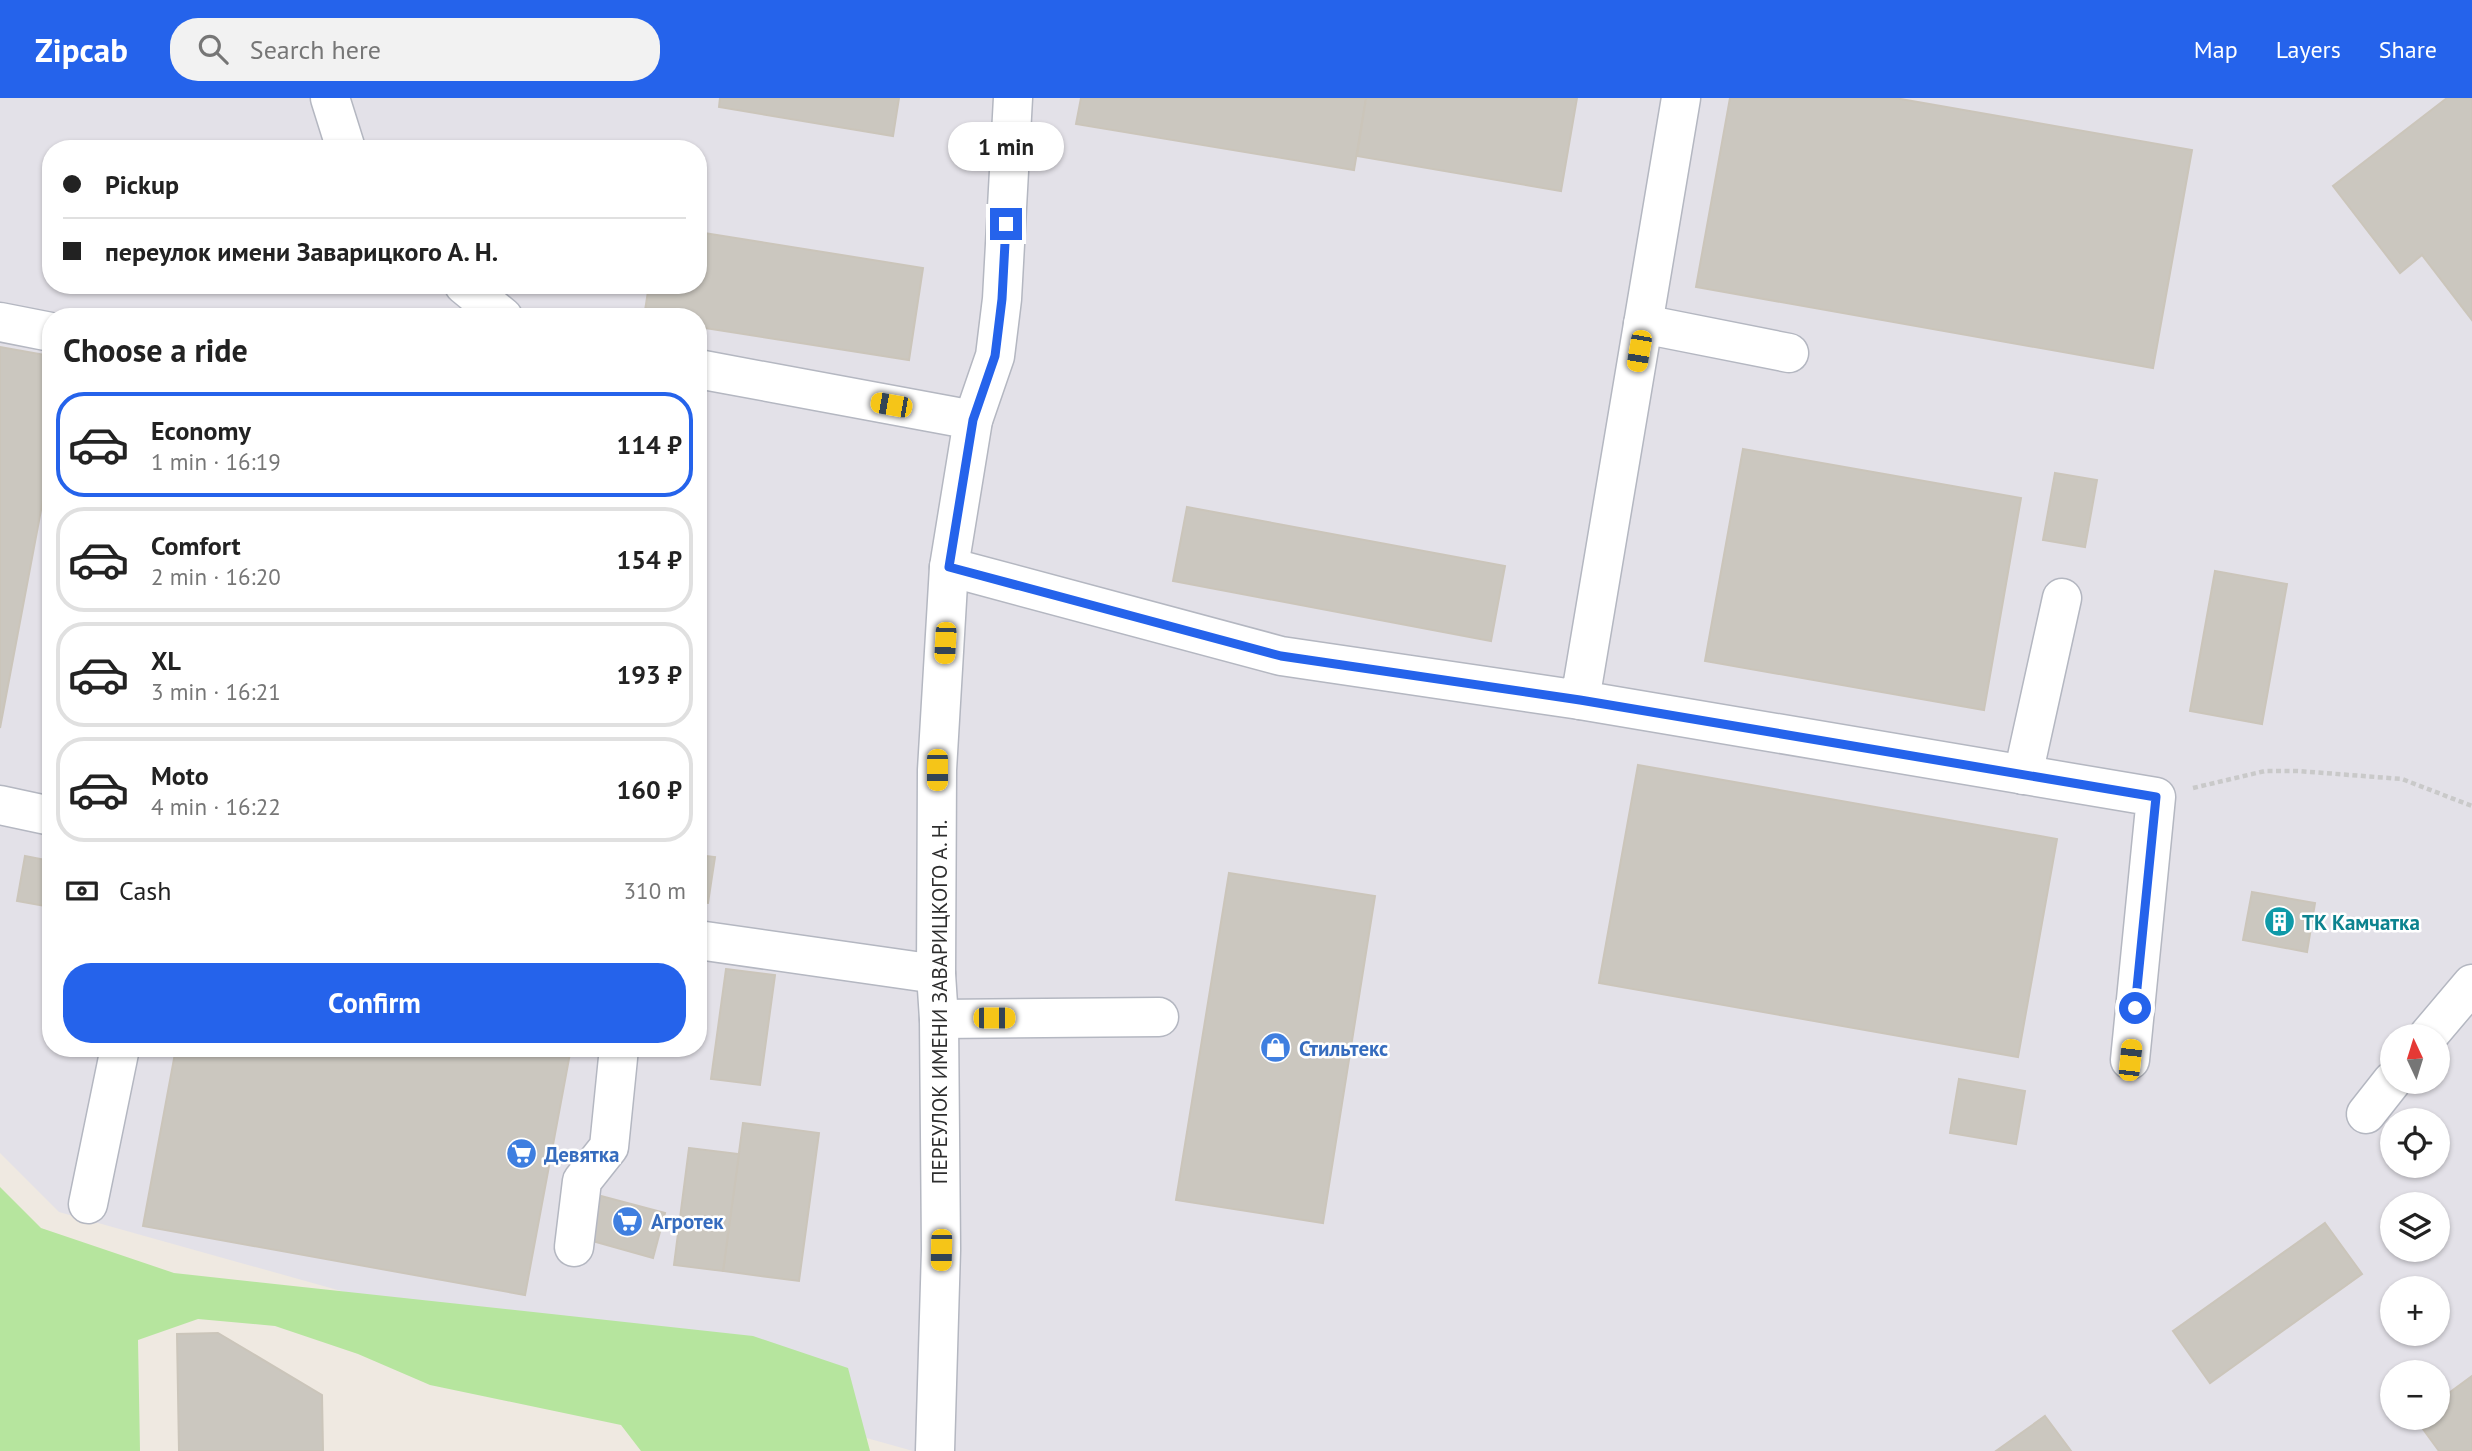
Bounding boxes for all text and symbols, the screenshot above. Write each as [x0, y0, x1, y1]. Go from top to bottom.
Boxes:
search box [170, 18, 660, 81]
text: Zipcab [35, 28, 128, 71]
icon: search [194, 30, 232, 68]
text: Search here [250, 33, 381, 66]
text: Map [2194, 34, 2238, 65]
text: Layers [2276, 34, 2341, 65]
text: Share [2379, 34, 2437, 65]
callout: 1 min [948, 122, 1064, 172]
text: 1 min [978, 132, 1034, 161]
text: Pickup [105, 168, 179, 201]
route end [990, 208, 1022, 240]
text: переулок имени Заварицкого А. Н. [105, 235, 498, 268]
car [1626, 328, 1653, 374]
text: Choose a ride [63, 329, 248, 371]
car [869, 391, 914, 419]
icon: car [67, 413, 130, 476]
text: Economy [151, 414, 251, 447]
text: 114 ₽ [616, 428, 682, 461]
text: 1 min · 16:19 [151, 447, 281, 476]
icon: car [67, 528, 130, 591]
text: Comfort [151, 529, 241, 562]
text: 154 ₽ [616, 543, 682, 576]
text: 2 min · 16:20 [151, 562, 281, 591]
car [934, 621, 957, 665]
icon: car [67, 643, 130, 706]
text: XL [151, 644, 181, 677]
text: 193 ₽ [616, 658, 682, 691]
text: 3 min · 16:21 [151, 677, 281, 706]
car [927, 749, 948, 791]
icon: car [67, 758, 130, 821]
text: Moto [151, 759, 209, 792]
text: 160 ₽ [616, 773, 682, 806]
text: 4 min · 16:22 [151, 792, 281, 821]
street label: ПЕРЕУЛОК ИМЕНИ ЗАВАРИЦКОГО А. Н. [926, 820, 953, 1184]
icon: cash [63, 872, 101, 910]
text: Cash [119, 874, 171, 907]
text: 310 m [624, 876, 686, 905]
building icon: ТК Камчатка [2262, 905, 2296, 939]
place label: ТК Камчатка [2302, 909, 2420, 936]
button: Confirm [63, 963, 686, 1043]
route start [2119, 992, 2151, 1024]
car [974, 1008, 1016, 1029]
north arrow [2380, 1024, 2450, 1094]
map controls [2380, 1024, 2450, 1430]
shop icon: Стильтекс [1259, 1031, 1293, 1065]
place label: Стильтекс [1299, 1035, 1388, 1062]
car [2118, 1038, 2143, 1082]
button: locate [2380, 1108, 2450, 1178]
supermarket icon: Девятка [504, 1137, 538, 1171]
place label: Девятка [544, 1141, 619, 1168]
button: layers [2380, 1192, 2450, 1262]
supermarket icon: Агротек [611, 1204, 645, 1238]
place label: Агротек [651, 1208, 724, 1235]
car [931, 1229, 952, 1271]
button: + [2380, 1276, 2450, 1346]
button: − [2380, 1360, 2450, 1430]

